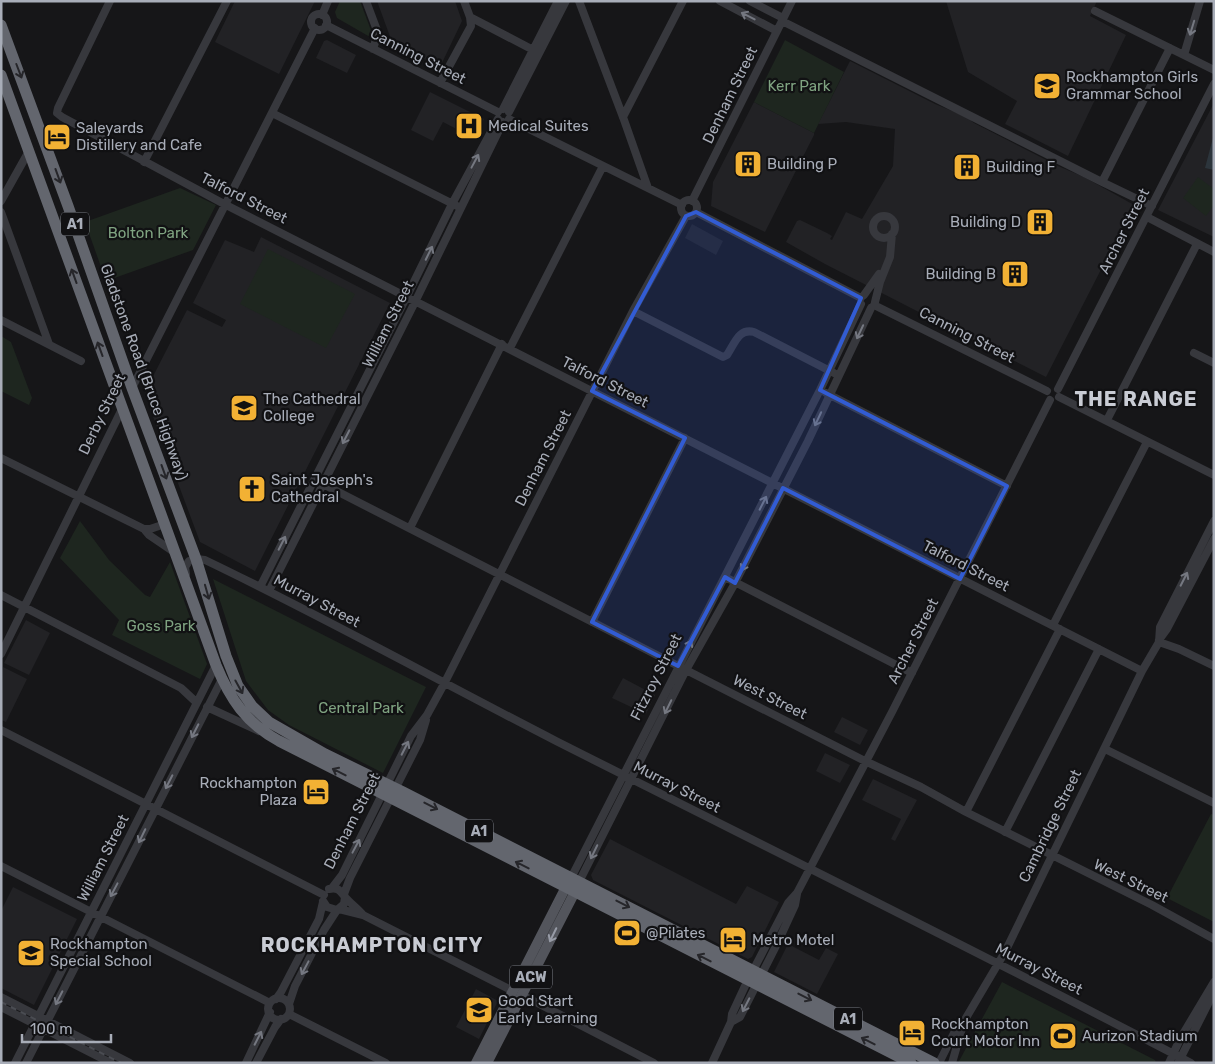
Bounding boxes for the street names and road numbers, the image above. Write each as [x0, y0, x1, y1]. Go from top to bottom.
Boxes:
street label: Canning Street [367, 24, 469, 88]
street label: Denham Street [699, 43, 761, 146]
street label: Talford Street [198, 168, 291, 228]
street label: Archer Street [1095, 185, 1153, 277]
road number: A1 [61, 212, 89, 235]
street label: Gladstone Road (Bruce Highway) [96, 261, 192, 483]
street label: William Street [358, 277, 418, 371]
street label: Canning Street [916, 303, 1018, 367]
street label: Talford Street [559, 352, 652, 412]
street label: Derby Street [75, 370, 129, 457]
street label: Denham Street [511, 407, 575, 509]
street label: Talford Street [920, 536, 1013, 596]
street label: Murray Street [271, 571, 363, 631]
street label: Archer Street [884, 595, 942, 687]
street label: Fitzroy Street [626, 631, 686, 723]
street label: West Street [730, 671, 810, 723]
street label: Murray Street [630, 757, 724, 817]
street label: Cambridge Street [1015, 767, 1085, 885]
street label: Denham Street [320, 770, 384, 872]
street label: William Street [73, 811, 133, 905]
road number: A1 [465, 819, 493, 842]
street label: West Street [1091, 855, 1171, 907]
street label: Murray Street [992, 939, 1086, 999]
road number: ACW [510, 966, 552, 989]
road number: A1 [834, 1008, 862, 1030]

